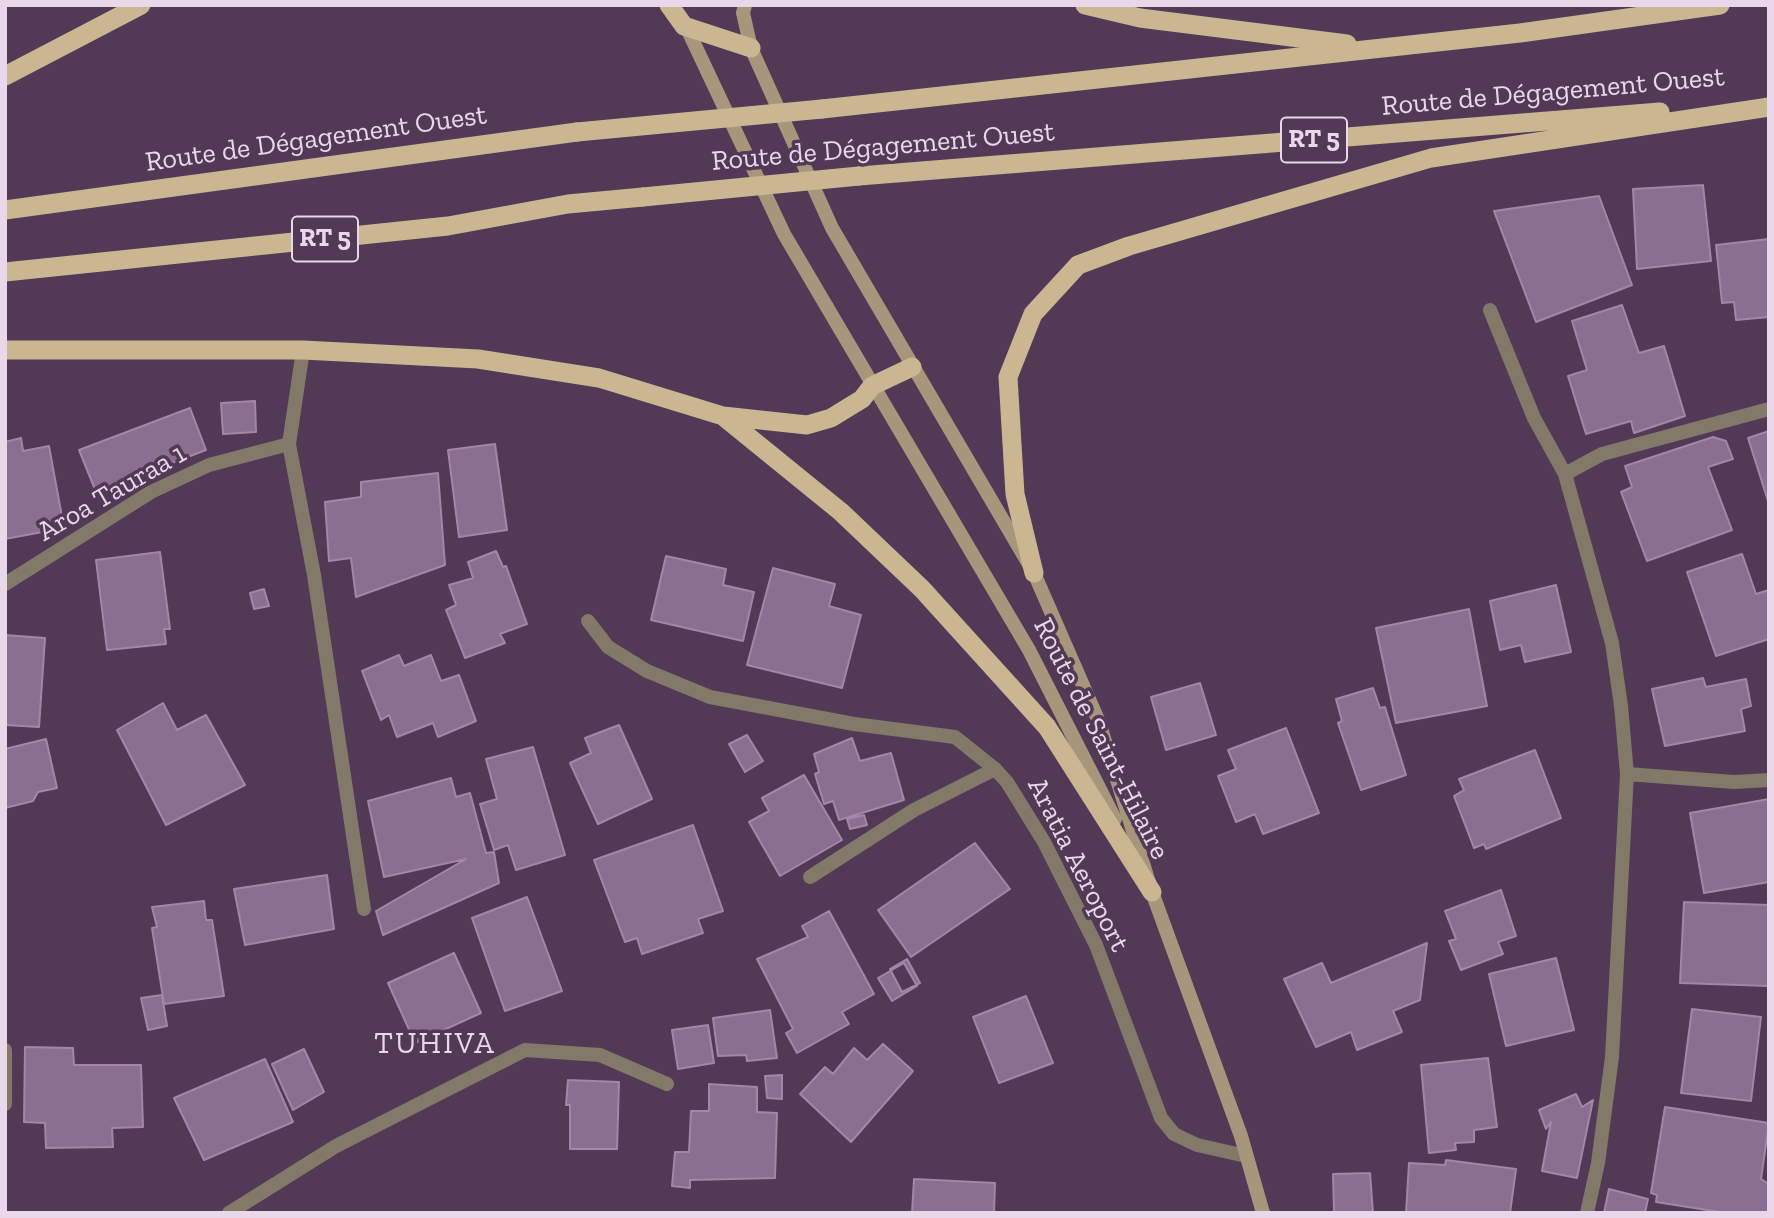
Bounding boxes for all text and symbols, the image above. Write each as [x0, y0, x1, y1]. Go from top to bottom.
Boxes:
street label: Route de Dégagement Ouest [1380, 60, 1726, 124]
street label: Route de Dégagement Ouest [143, 98, 489, 180]
street label: Route de Dégagement Ouest [710, 115, 1056, 179]
road number: RT 5 [1281, 118, 1347, 162]
road number: RT 5 [292, 216, 358, 262]
street label: Aroa Tauraa 1 [32, 437, 192, 549]
street label: Route de Saint-Hilaire [1026, 613, 1176, 865]
street label: Aratia Aeroport [1020, 773, 1136, 957]
district label: TUHIVA [375, 1026, 495, 1062]

